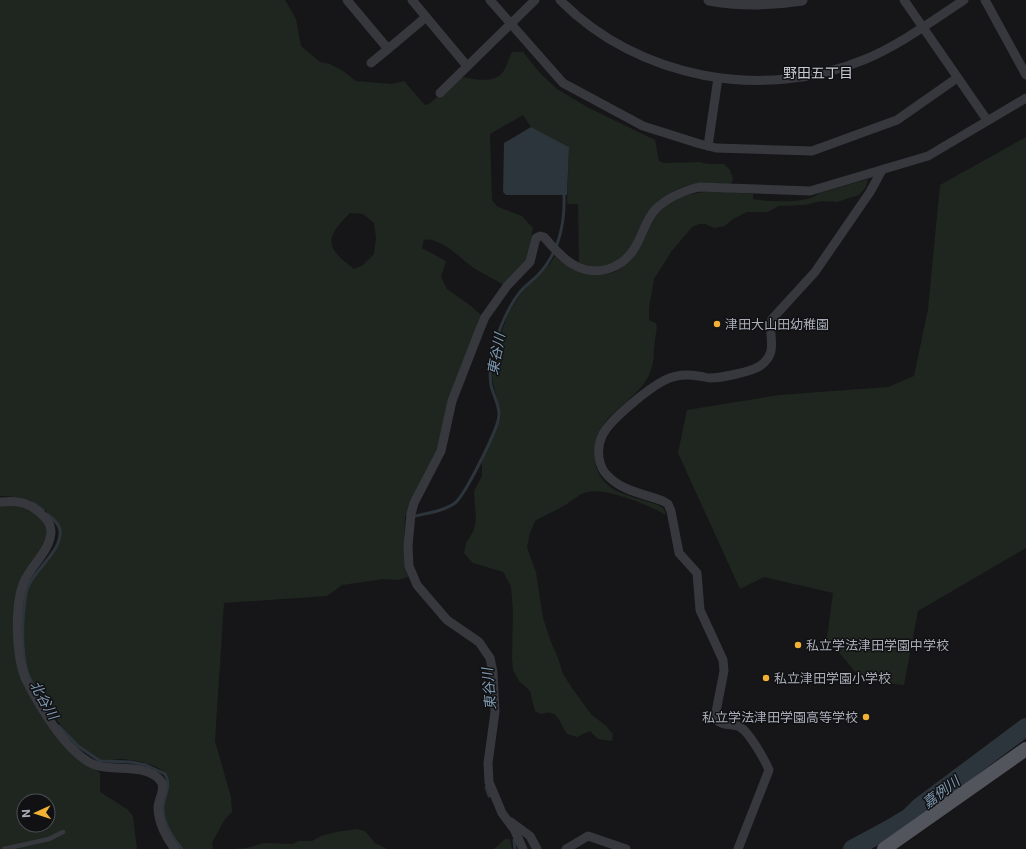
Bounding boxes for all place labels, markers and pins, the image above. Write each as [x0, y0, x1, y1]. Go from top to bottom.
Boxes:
place label: 津田大山田幼稚園 [725, 316, 829, 332]
marker: 津田大山田幼稚園 [712, 319, 722, 329]
place label: 私立学法津田学園中学校 [806, 637, 949, 653]
marker: 私立学法津田学園中学校 [793, 640, 803, 650]
place label: 私立津田学園小学校 [774, 670, 891, 686]
marker: 私立津田学園小学校 [761, 673, 771, 683]
place label: 私立学法津田学園高等学校 [702, 709, 858, 725]
marker: 私立学法津田学園高等学校 [861, 712, 871, 722]

